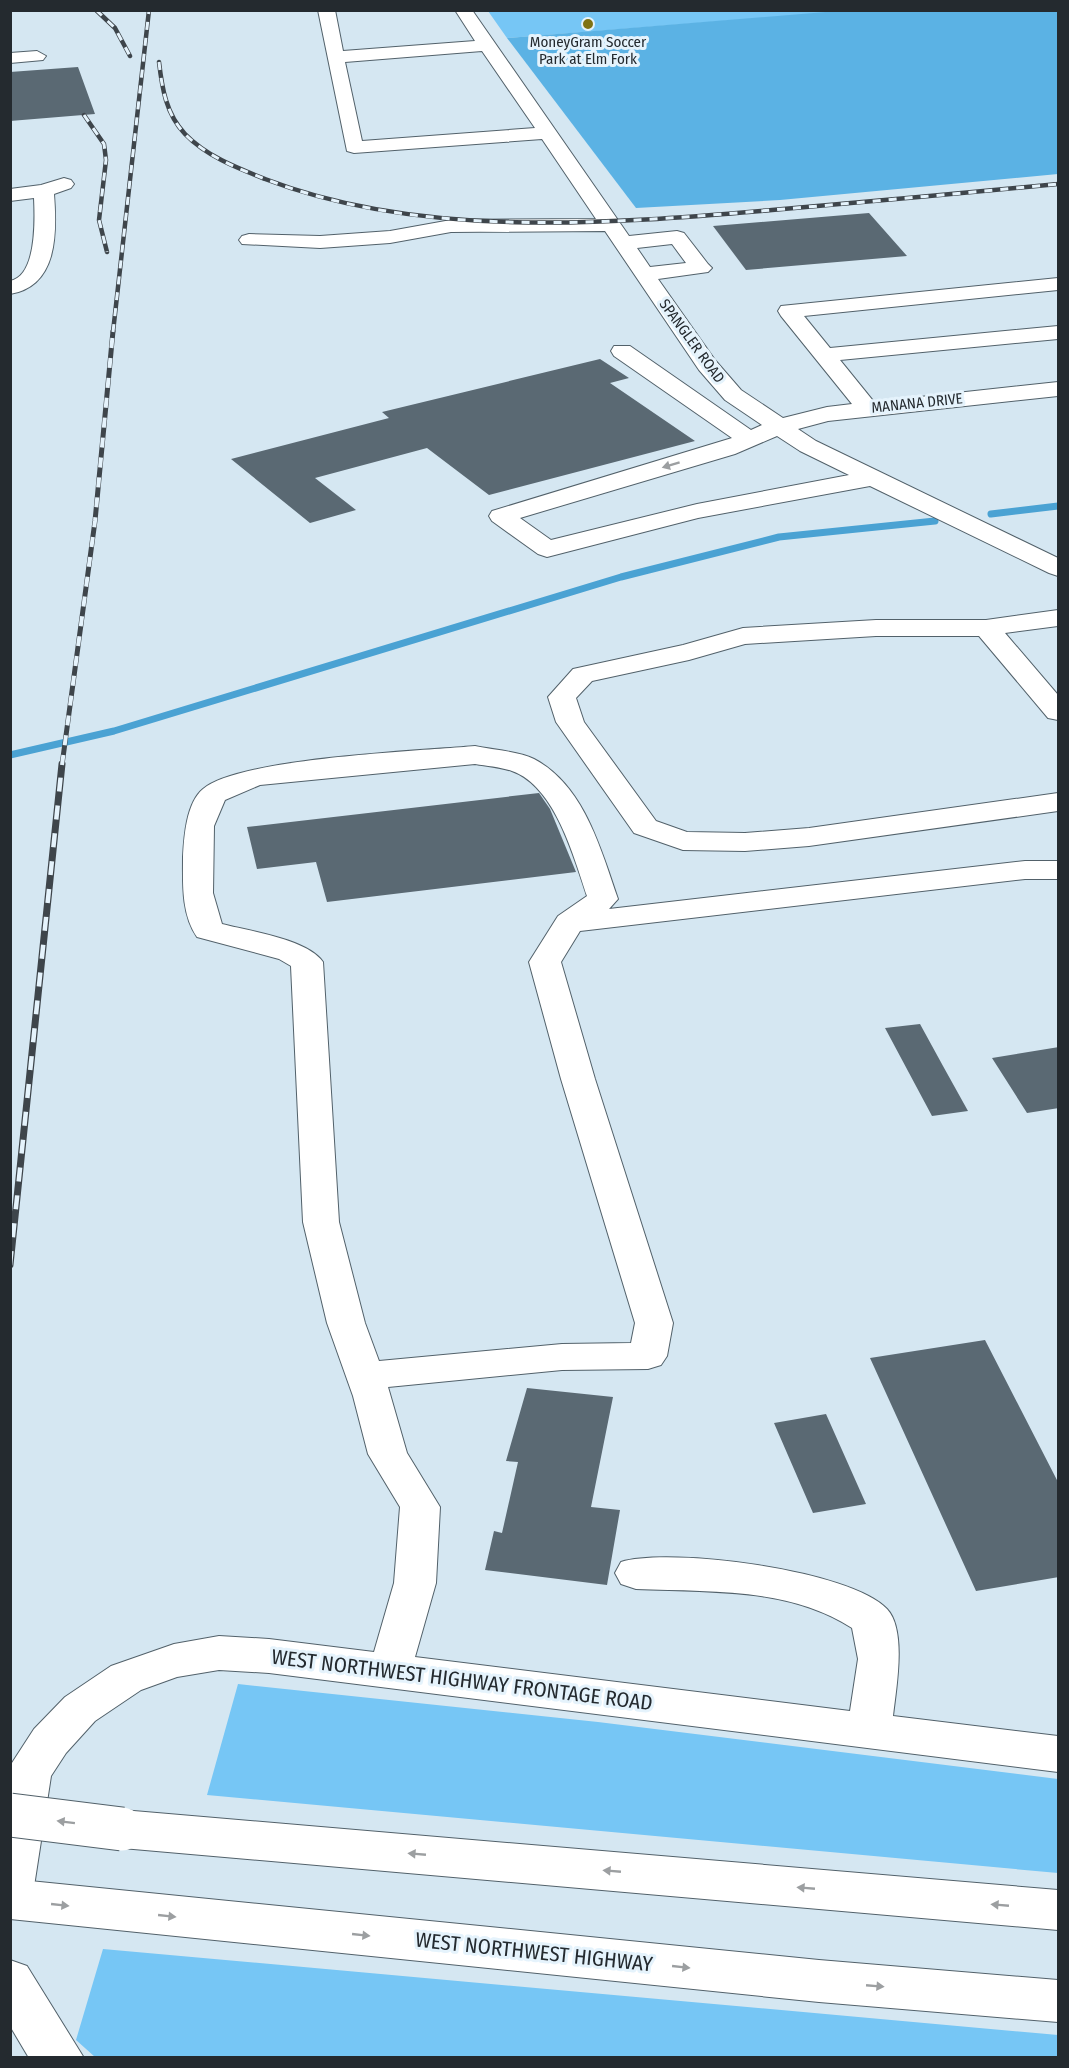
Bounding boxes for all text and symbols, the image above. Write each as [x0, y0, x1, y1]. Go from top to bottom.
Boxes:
marker: MoneyGram Soccer Park at Elm Fork [581, 17, 595, 31]
place label: MoneyGram Soccer Park at Elm Fork [530, 33, 647, 68]
street label: SPANGLER ROAD [656, 296, 728, 386]
street label: MANANA DRIVE [871, 389, 963, 417]
one-way arrow [662, 461, 680, 470]
street label: WEST NORTHWEST HIGHWAY FRONTAGE ROAD [270, 1644, 654, 1716]
one-way arrow [57, 1817, 76, 1827]
one-way arrow [408, 1850, 427, 1859]
one-way arrow [602, 1866, 621, 1876]
one-way arrow [796, 1883, 815, 1893]
one-way arrow [50, 1900, 69, 1910]
one-way arrow [991, 1900, 1010, 1910]
one-way arrow [158, 1911, 177, 1921]
street label: WEST NORTHWEST HIGHWAY [414, 1927, 655, 1977]
one-way arrow [352, 1930, 371, 1940]
one-way arrow [671, 1962, 690, 1972]
one-way arrow [865, 1981, 884, 1990]

